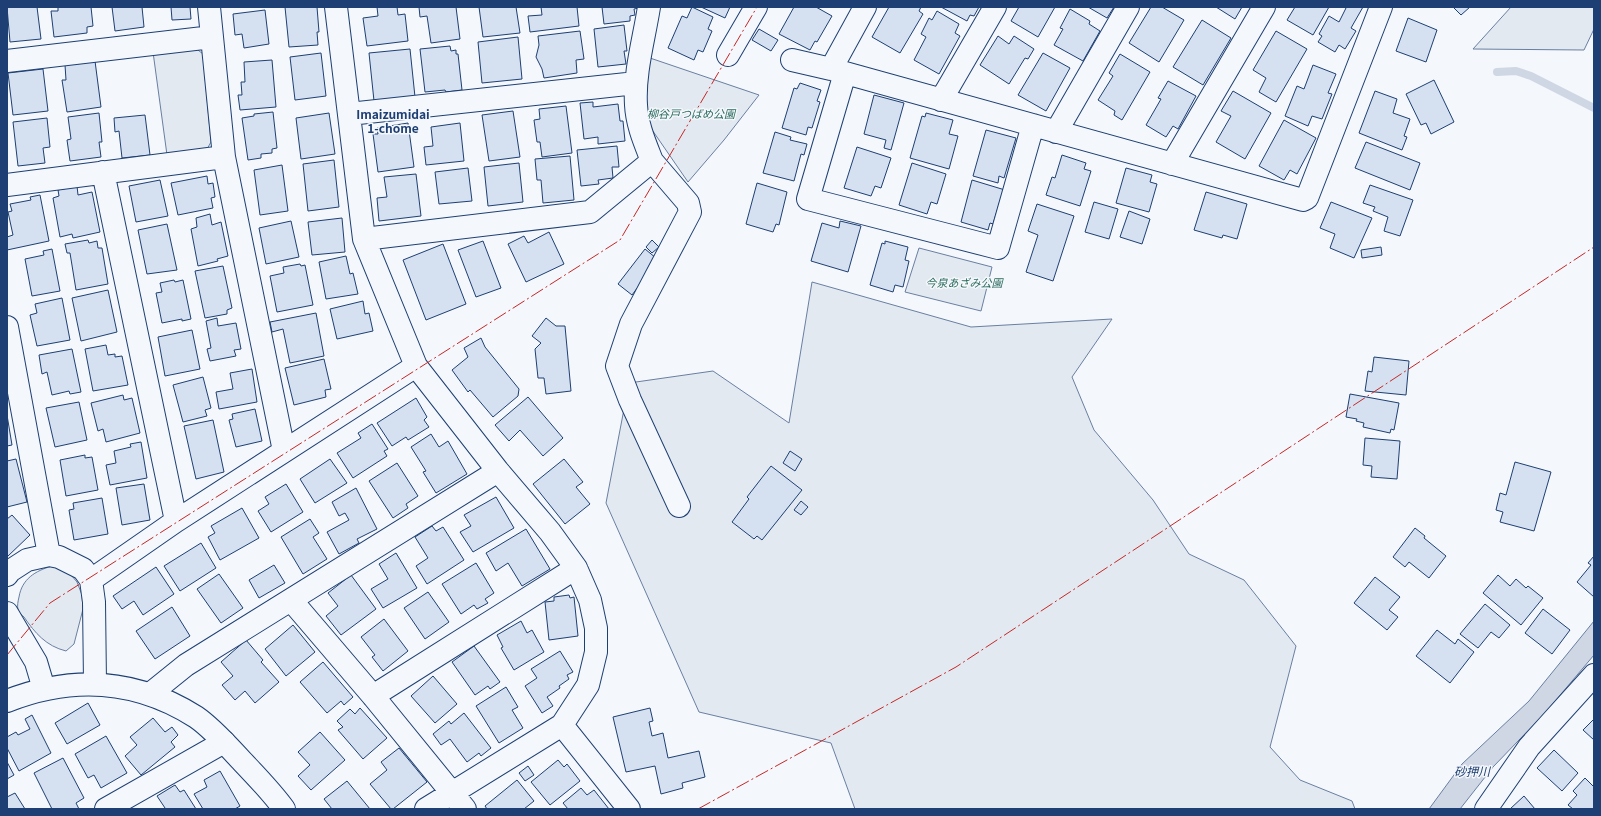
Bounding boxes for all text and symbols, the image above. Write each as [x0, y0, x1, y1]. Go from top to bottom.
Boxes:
district label: Imaizumidai 1-chome [356, 105, 430, 136]
park label: 柳谷戸つばめ公園 [647, 105, 737, 121]
park label: 今泉あざみ公園 [926, 274, 1004, 290]
water label: 砂押川 [1454, 762, 1492, 779]

